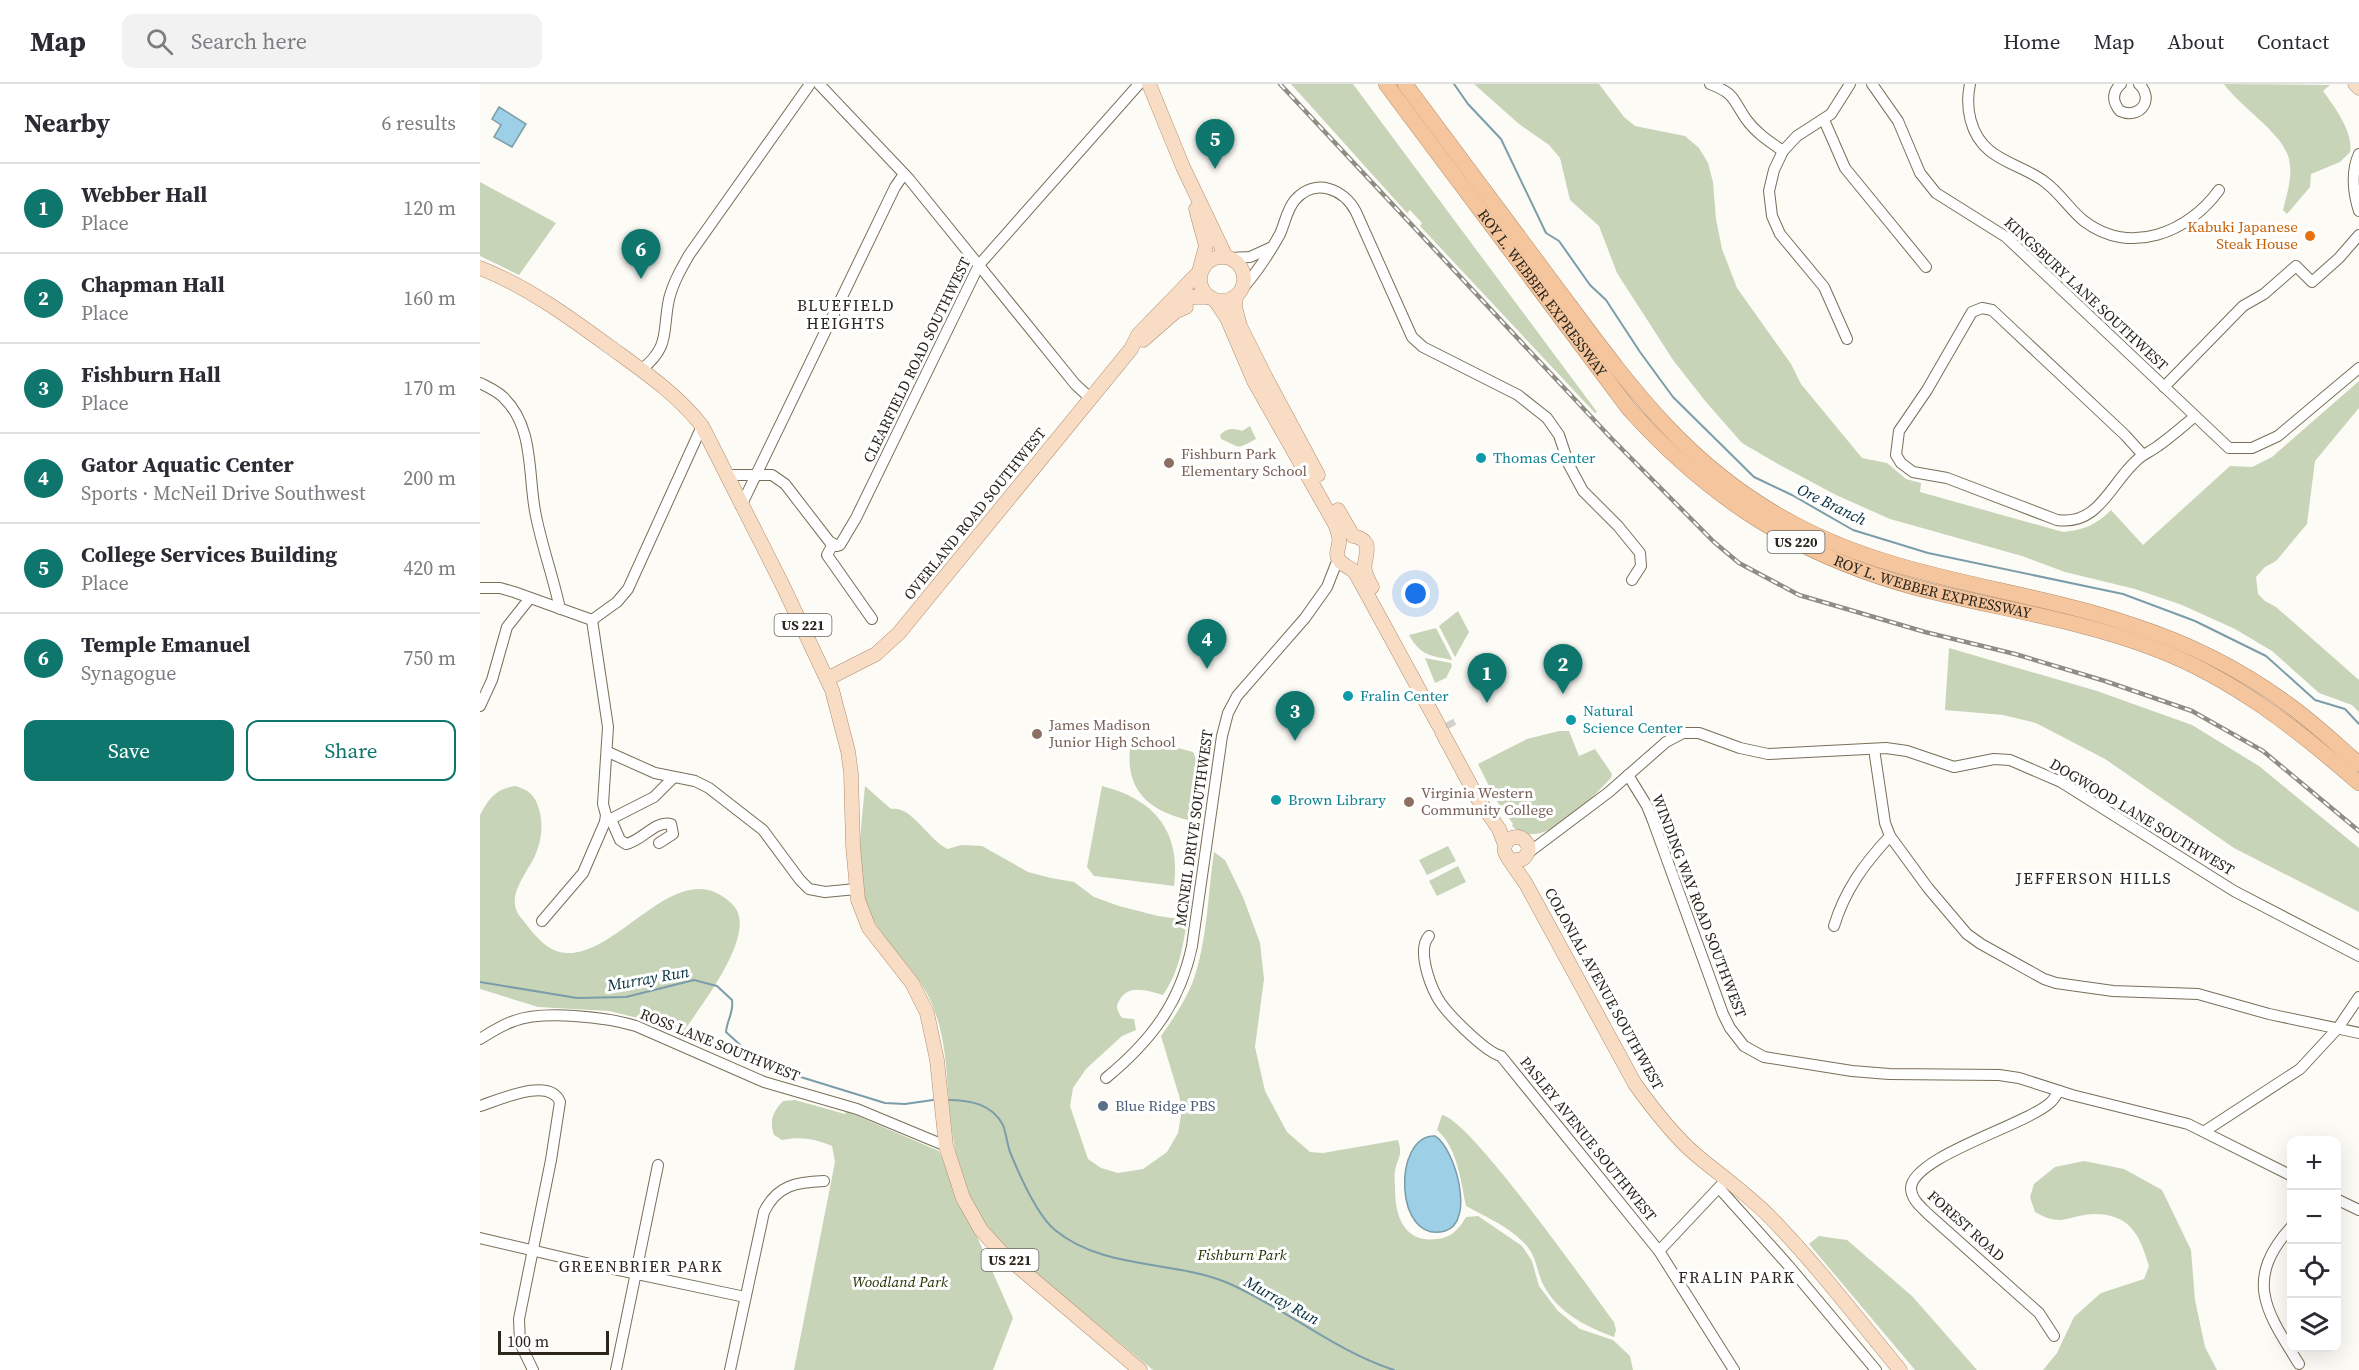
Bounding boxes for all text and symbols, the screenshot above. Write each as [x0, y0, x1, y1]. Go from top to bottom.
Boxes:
search box [122, 14, 542, 68]
text: Map [30, 22, 86, 60]
icon: search [143, 25, 176, 58]
text: Search here [191, 26, 307, 56]
text: Home [2003, 27, 2061, 56]
text: Map [2094, 27, 2135, 56]
text: About [2168, 27, 2224, 56]
text: Contact [2257, 27, 2329, 56]
text: Nearby [24, 105, 110, 141]
text: 6 results [381, 109, 456, 137]
pin: 5 [1196, 120, 1234, 169]
text: Webber Hall [81, 179, 207, 209]
text: 1 [38, 194, 49, 222]
text: 120 m [403, 194, 456, 222]
street label: ROY L. WEBBER EXPRESSWAY [1473, 205, 1613, 381]
text: Place [81, 209, 129, 237]
street label: KINGSBURY LANE SOUTHWEST [2000, 212, 2173, 375]
place label: Kabuki Japanese Steak House [2187, 216, 2298, 254]
marker: Kabuki Japanese Steak House [2303, 229, 2317, 243]
pin: 6 [622, 230, 660, 279]
street label: CLEARFIELD ROAD SOUTHWEST [858, 254, 975, 466]
text: Chapman Hall [81, 269, 225, 299]
text: 2 [38, 284, 49, 312]
text: 160 m [403, 284, 456, 312]
district label: BLUEFIELD HEIGHTS [797, 294, 895, 334]
text: Place [81, 299, 129, 327]
text: Fishburn Hall [81, 359, 221, 389]
text: 3 [38, 374, 49, 402]
text: 170 m [403, 374, 456, 402]
text: Place [81, 389, 129, 417]
street label: OVERLAND ROAD SOUTHWEST [899, 423, 1051, 604]
place label: Fishburn Park Elementary School [1181, 443, 1308, 481]
place label: Thomas Center [1493, 447, 1596, 468]
text: Gator Aquatic Center [81, 449, 294, 479]
marker: Thomas Center [1474, 451, 1488, 465]
marker: Fishburn Park Elementary School [1162, 456, 1176, 470]
text: 4 [38, 464, 49, 492]
text: 200 m [403, 464, 456, 492]
water label: Ore Branch [1794, 478, 1870, 530]
text: Sports · McNeil Drive Southwest [81, 479, 365, 507]
road number: US 220 [1768, 531, 1824, 553]
text: College Services Building [81, 539, 337, 569]
street label: ROY L. WEBBER EXPRESSWAY [1831, 549, 2034, 624]
text: 5 [38, 554, 49, 582]
text: 420 m [403, 554, 456, 582]
text: Place [81, 569, 129, 597]
your location [1401, 579, 1430, 608]
road number: US 221 [774, 614, 832, 636]
pin: 4 [1188, 620, 1226, 669]
text: Temple Emanuel [81, 629, 250, 659]
text: 6 [38, 644, 49, 672]
text: 750 m [403, 644, 456, 672]
pin: 2 [1544, 644, 1582, 694]
pin: 1 [1468, 654, 1506, 703]
text: Synagogue [81, 659, 176, 687]
place label: Fralin Center [1360, 685, 1449, 706]
marker: Fralin Center [1341, 689, 1355, 703]
pin: 3 [1276, 692, 1314, 741]
place label: Natural Science Center [1583, 700, 1683, 738]
marker: Natural Science Center [1564, 713, 1578, 727]
place label: James Madison Junior High School [1048, 714, 1176, 752]
button: Save [24, 720, 234, 781]
button: Share [246, 720, 456, 781]
marker: James Madison Junior High School [1030, 727, 1044, 741]
street label: MCNEIL DRIVE SOUTHWEST [1169, 728, 1218, 928]
street label: DOGWOOD LANE SOUTHWEST [2046, 753, 2239, 880]
place label: Virginia Western Community College [1421, 782, 1554, 820]
place label: Brown Library [1288, 789, 1386, 810]
street label: WINDING WAY ROAD SOUTHWEST [1647, 791, 1752, 1021]
marker: Brown Library [1269, 793, 1283, 807]
marker: Virginia Western Community College [1402, 795, 1416, 809]
district label: JEFFERSON HILLS [2015, 867, 2172, 889]
street label: COLONIAL AVENUE SOUTHWEST [1540, 884, 1669, 1094]
water label: Murray Run [604, 960, 691, 996]
street label: ROSS LANE SOUTHWEST [637, 1003, 803, 1086]
street label: PASLEY AVENUE SOUTHWEST [1515, 1052, 1662, 1226]
place label: Blue Ridge PBS [1115, 1095, 1216, 1116]
marker: Blue Ridge PBS [1096, 1099, 1110, 1113]
map controls [2287, 1136, 2341, 1352]
button: + [2287, 1136, 2341, 1190]
street label: FOREST ROAD [1923, 1185, 2010, 1266]
button: − [2287, 1190, 2341, 1244]
park label: Fishburn Park [1197, 1244, 1287, 1265]
button: locate [2287, 1244, 2341, 1298]
road number: US 221 [982, 1249, 1038, 1271]
district label: GREENBRIER PARK [559, 1255, 723, 1277]
district label: FRALIN PARK [1678, 1266, 1796, 1288]
water label: Murray Run [1239, 1270, 1324, 1330]
park label: Woodland Park [852, 1271, 949, 1292]
button: layers [2287, 1298, 2341, 1352]
scale bar [498, 1328, 609, 1356]
text: 100 m [507, 1330, 549, 1352]

